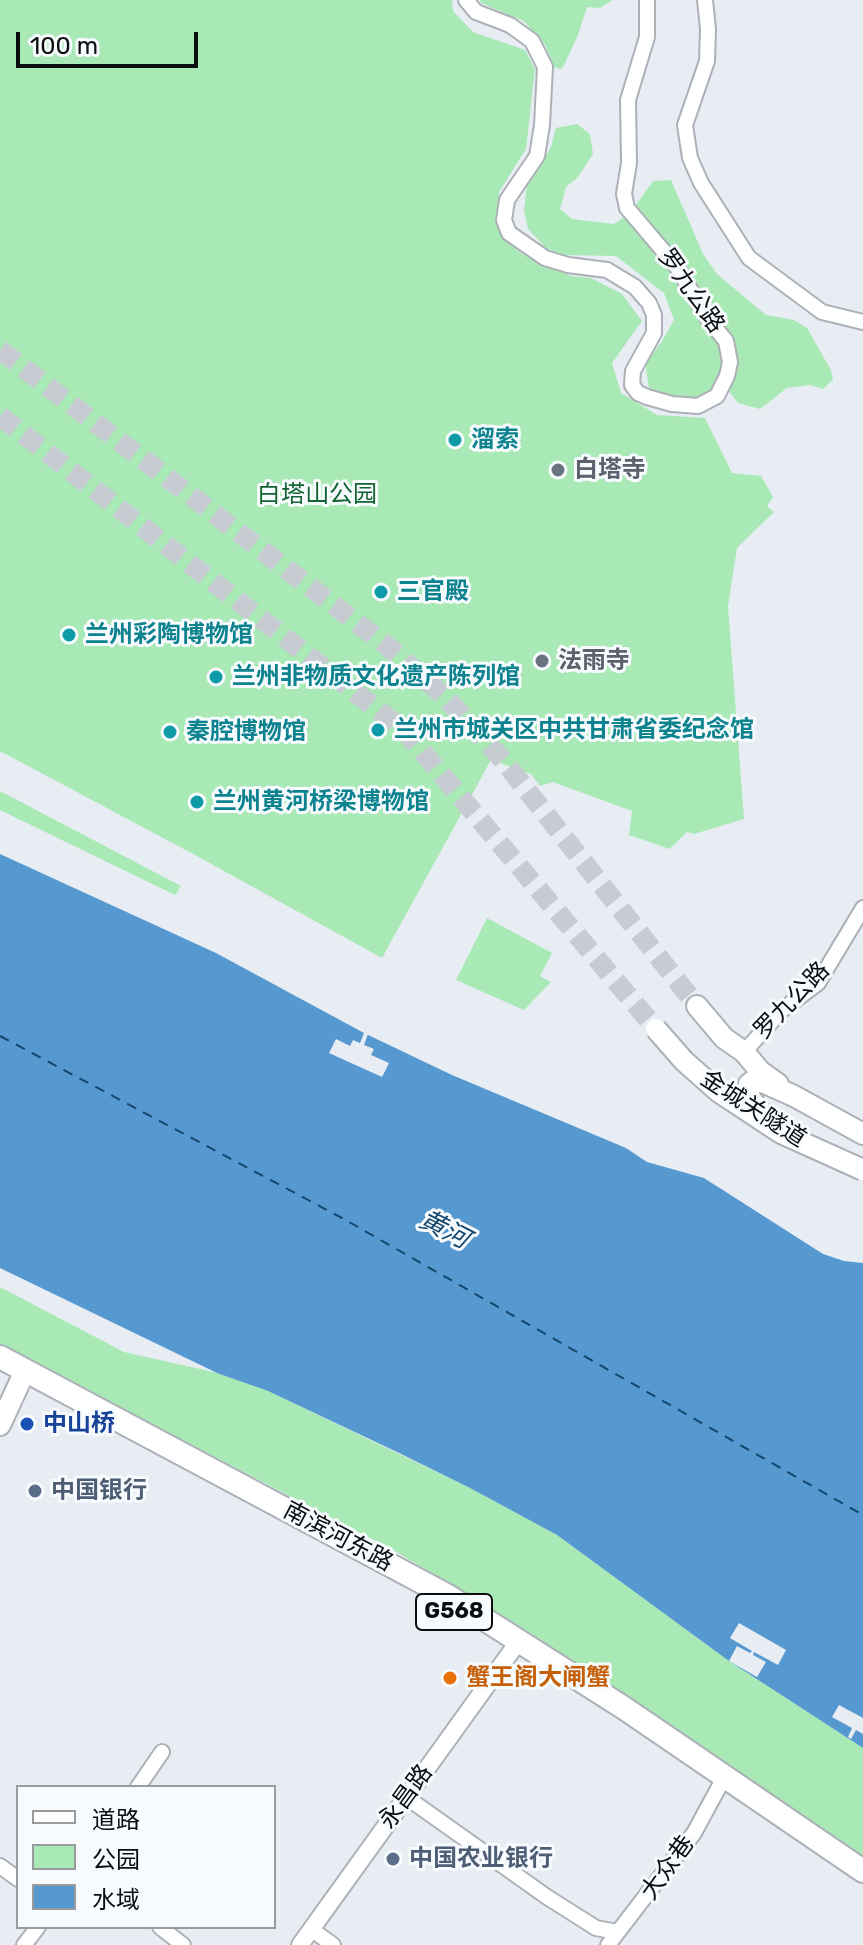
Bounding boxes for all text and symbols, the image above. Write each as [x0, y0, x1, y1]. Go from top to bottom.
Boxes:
scale bar [20, 16, 202, 66]
text: 100 m [30, 32, 98, 60]
street label: 罗九公路 [652, 243, 730, 339]
place label: 溜索 [471, 426, 519, 454]
marker: 溜索 [446, 431, 464, 449]
place label: 白塔寺 [574, 456, 646, 484]
marker: 白塔寺 [549, 461, 567, 479]
park label: 白塔山公园 [257, 481, 377, 509]
place label: 三官殿 [397, 578, 469, 606]
marker: 三官殿 [372, 583, 390, 601]
place label: 兰州彩陶博物馆 [85, 621, 253, 649]
marker: 兰州彩陶博物馆 [60, 626, 78, 644]
place label: 法雨寺 [558, 647, 630, 675]
marker: 法雨寺 [533, 652, 551, 670]
place label: 兰州非物质文化遗产陈列馆 [232, 663, 520, 691]
marker: 兰州非物质文化遗产陈列馆 [207, 668, 225, 686]
place label: 兰州市城关区中共甘肃省委纪念馆 [394, 716, 754, 744]
place label: 秦腔博物馆 [186, 718, 306, 746]
marker: 兰州市城关区中共甘肃省委纪念馆 [369, 721, 387, 739]
marker: 秦腔博物馆 [161, 723, 179, 741]
place label: 兰州黄河桥梁博物馆 [213, 788, 429, 816]
marker: 兰州黄河桥梁博物馆 [188, 793, 206, 811]
street label: 罗九公路 [748, 956, 836, 1046]
street label: 金城关隧道 [695, 1064, 811, 1154]
water label: 黄河 [414, 1204, 474, 1256]
place label: 中山桥 [43, 1410, 115, 1438]
marker: 中山桥 [18, 1415, 36, 1433]
place label: 中国银行 [51, 1477, 147, 1505]
marker: 中国银行 [26, 1482, 44, 1500]
street label: 南滨河东路 [278, 1496, 398, 1578]
road number: G568 [416, 1594, 492, 1630]
place label: 蟹王阁大闸蟹 [466, 1664, 610, 1692]
marker: 蟹王阁大闸蟹 [441, 1669, 459, 1687]
street label: 永昌路 [373, 1759, 439, 1835]
legend [16, 1785, 276, 1929]
text: 道路 [92, 1806, 140, 1834]
street label: 大众巷 [635, 1830, 701, 1906]
place label: 中国农业银行 [409, 1845, 553, 1873]
text: 公园 [92, 1846, 140, 1874]
marker: 中国农业银行 [384, 1850, 402, 1868]
text: 水域 [92, 1886, 140, 1914]

